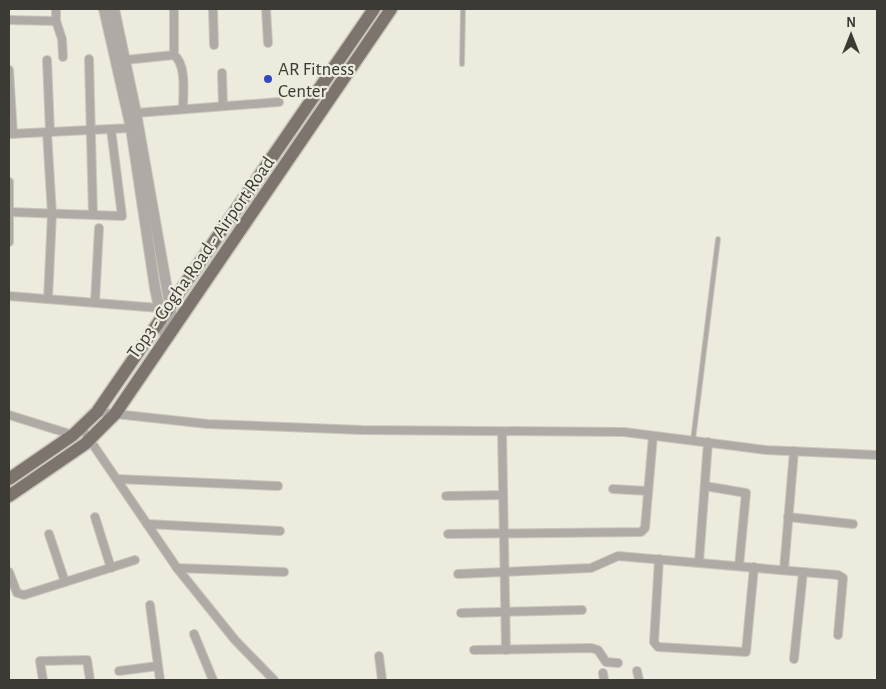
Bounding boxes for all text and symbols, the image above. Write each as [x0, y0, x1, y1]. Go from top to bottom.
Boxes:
north arrow [826, 10, 876, 60]
text: N [846, 16, 856, 30]
place label: AR Fitness Center [278, 60, 354, 101]
marker: AR Fitness Center [262, 73, 274, 85]
street label: Top3 - Gogha Road - Airport Road [124, 153, 278, 362]

